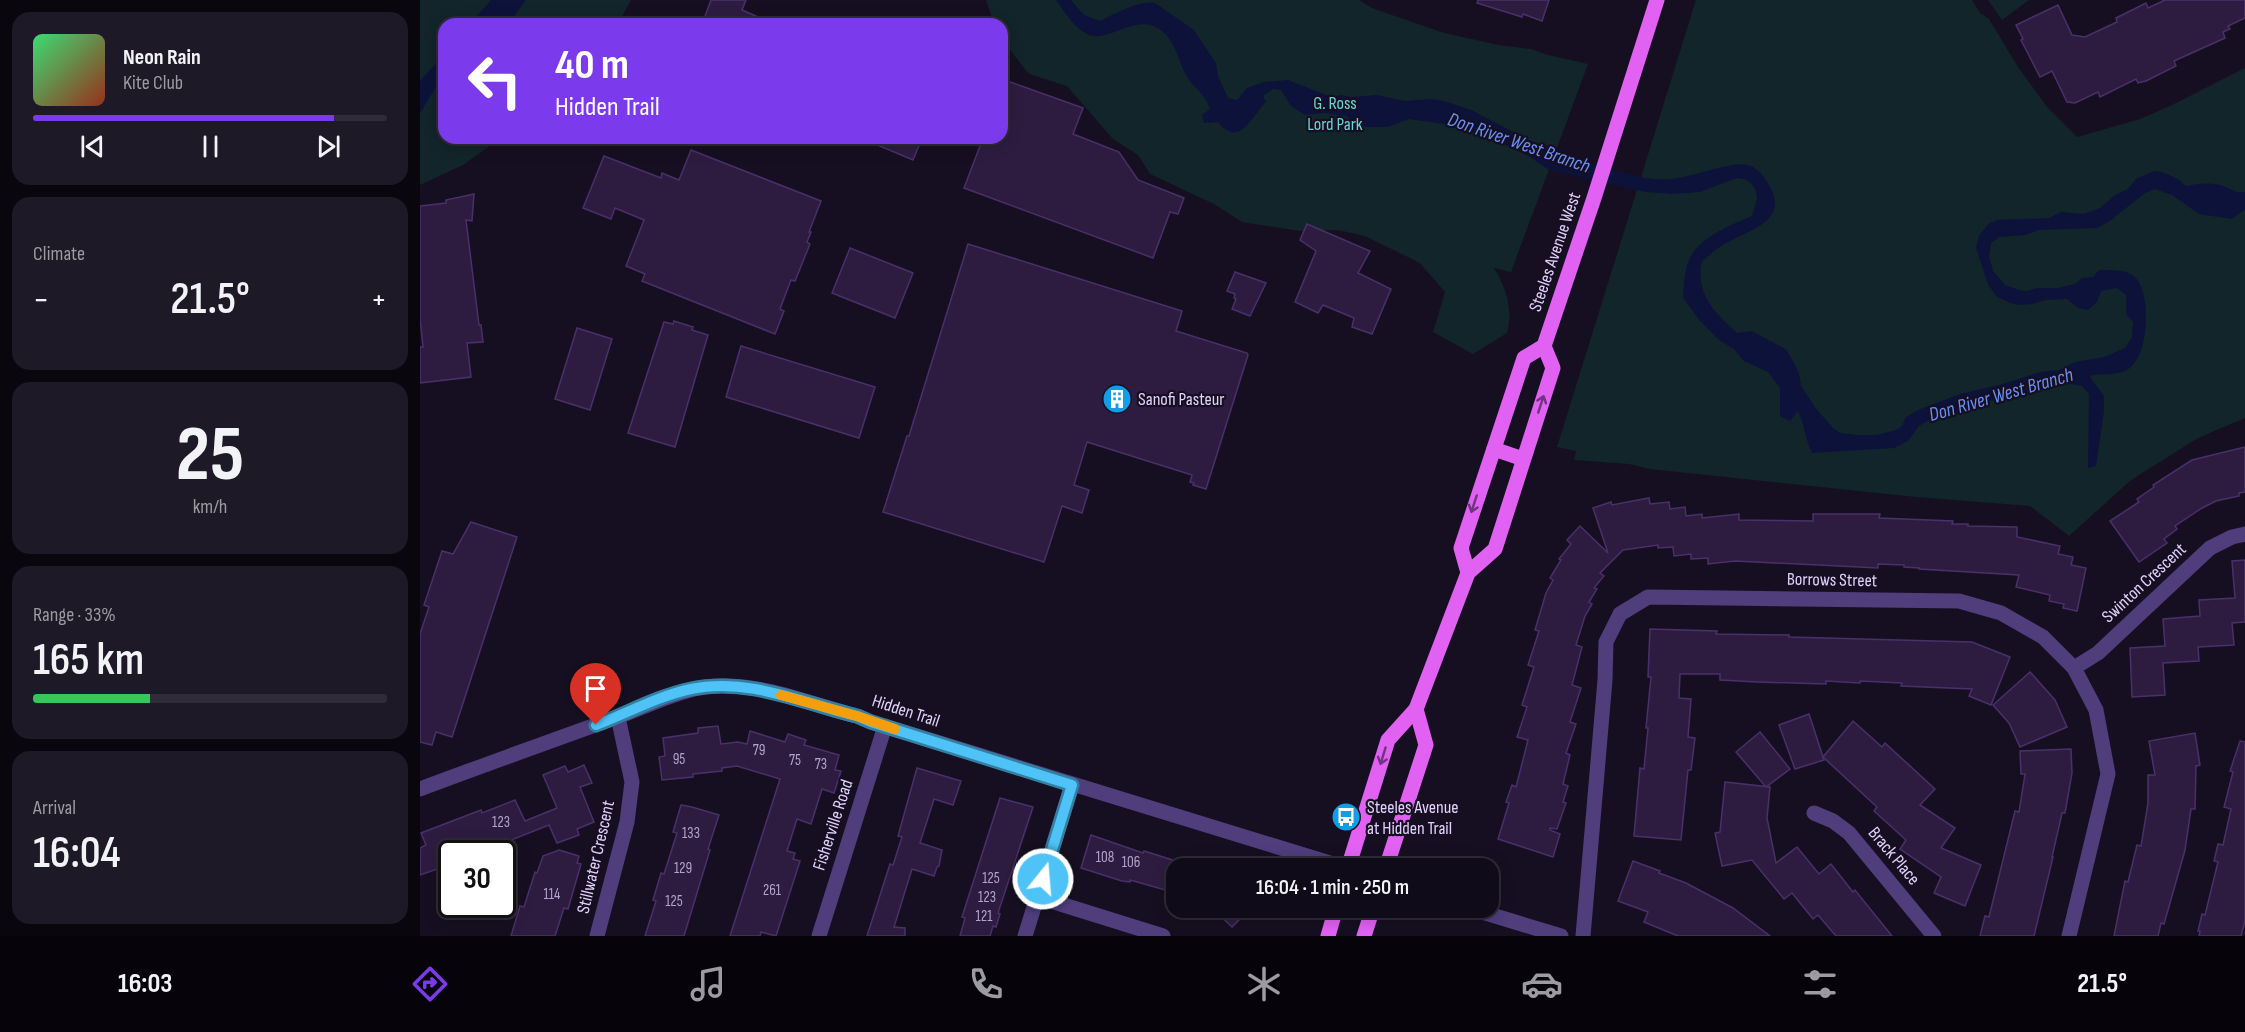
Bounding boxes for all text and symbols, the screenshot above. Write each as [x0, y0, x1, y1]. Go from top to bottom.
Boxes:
text: 40 m [555, 40, 629, 91]
icon: left [456, 42, 534, 120]
text: Neon Rain [123, 44, 201, 71]
text: Kite Club [123, 71, 183, 95]
text: Hidden Trail [555, 91, 660, 123]
park label: G. Ross Lord Park [1307, 93, 1363, 135]
water label: Don River West Branch [1445, 107, 1593, 179]
icon: previous [76, 130, 109, 163]
icon: pause [194, 130, 227, 163]
icon: next [312, 130, 345, 163]
street label: Steeles Avenue West [1525, 189, 1585, 314]
text: Climate [33, 242, 85, 266]
text: 21.5° [170, 272, 250, 327]
text: − [33, 280, 49, 320]
text: + [371, 280, 387, 320]
water label: Don River West Branch [1926, 363, 2076, 427]
building icon: Sanofi Pasteur [1101, 383, 1133, 415]
place label: Sanofi Pasteur [1138, 389, 1225, 410]
one-way arrow [1536, 395, 1547, 414]
text: 25 [176, 409, 244, 502]
one-way arrow [1468, 494, 1479, 513]
text: km/h [193, 495, 227, 519]
street label: Swinton Crescent [2098, 538, 2191, 627]
street label: Borrows Street [1787, 569, 1878, 591]
text: Range · 33% [33, 603, 116, 627]
text: 165 km [33, 633, 144, 688]
pin [570, 663, 621, 725]
icon: arrive [579, 672, 612, 705]
street label: Hidden Trail [870, 690, 942, 732]
house number: 79 [753, 741, 765, 760]
one-way arrow [1377, 746, 1388, 765]
house number: 95 [673, 750, 685, 769]
house number: 75 [789, 751, 801, 770]
house number: 73 [815, 755, 827, 774]
street label: Fisherville Road [808, 777, 858, 873]
text: Arrival [33, 796, 76, 820]
place label: Steeles Avenue at Hidden Trail [1367, 797, 1458, 839]
street label: Stillwater Crescent [573, 798, 619, 916]
bus stop icon: Steeles Avenue at Hidden Trail [1330, 801, 1362, 833]
house number: 123 [492, 813, 510, 832]
street label: Brack Place [1864, 823, 1924, 889]
house number: 133 [682, 824, 700, 843]
text: 16:04 [33, 826, 121, 881]
speed limit sign: 30 [438, 840, 516, 918]
position arrow [1011, 847, 1075, 911]
house number: 108 [1096, 848, 1114, 867]
house number: 106 [1122, 853, 1140, 872]
house number: 129 [674, 859, 692, 878]
house number: 125 [982, 869, 1000, 888]
text: 16:04 · 1 min · 250 m [1256, 874, 1409, 901]
house number: 261 [763, 881, 782, 900]
house number: 114 [544, 885, 560, 904]
house number: 123 [978, 888, 996, 907]
house number: 125 [665, 892, 683, 911]
house number: 121 [976, 907, 993, 926]
icon: directions [409, 963, 451, 1005]
icon: music [687, 963, 729, 1005]
icon: phone [965, 963, 1007, 1005]
icon: climate [1243, 963, 1285, 1005]
icon: car [1521, 963, 1563, 1005]
icon: filters [1799, 963, 1841, 1005]
text: 16:03 [118, 968, 172, 1000]
text: 21.5° [2077, 968, 2127, 1000]

